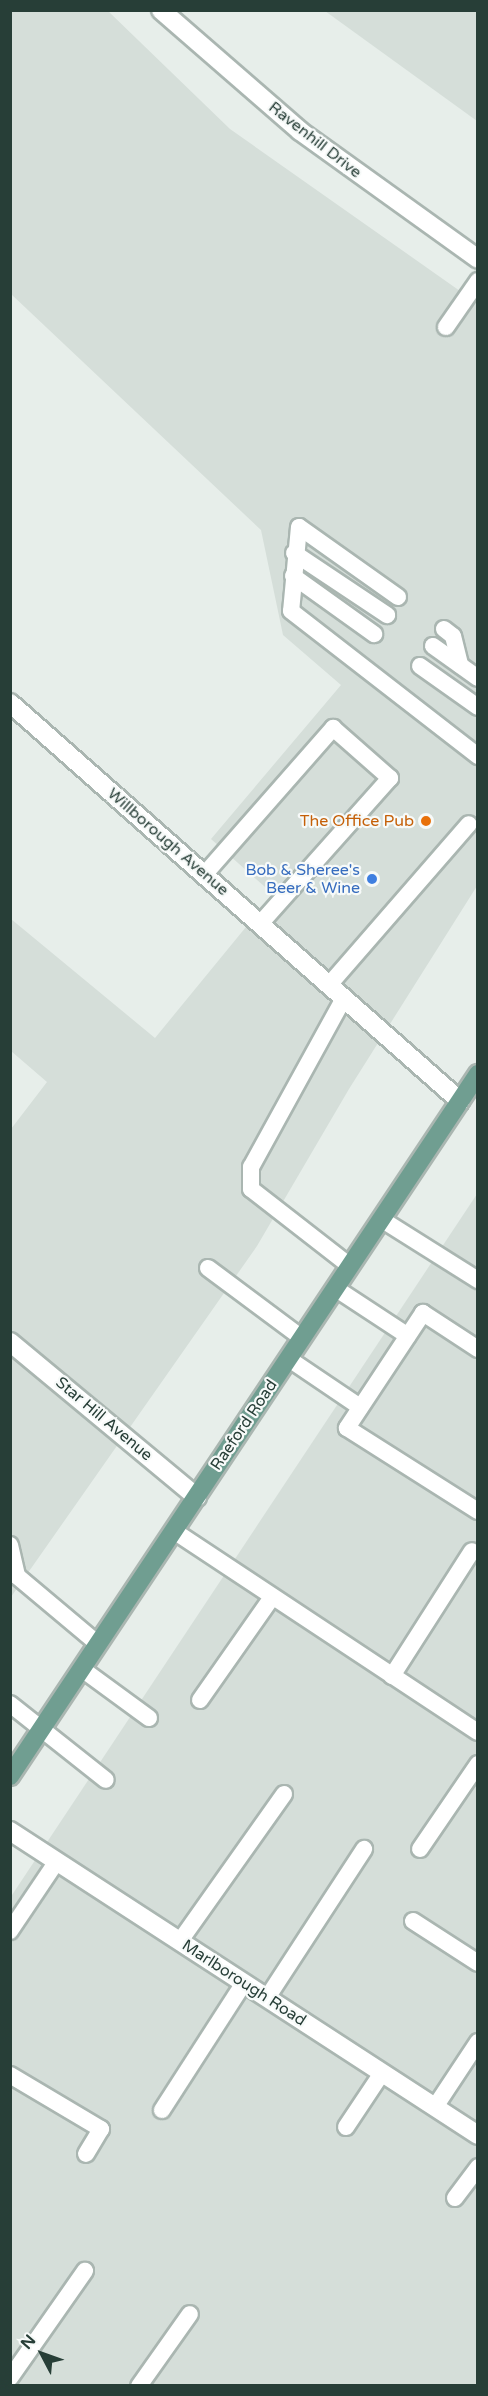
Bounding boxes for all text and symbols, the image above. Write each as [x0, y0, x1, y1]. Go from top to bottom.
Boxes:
street label: Ravenhill Drive [265, 98, 365, 182]
street label: Willborough Avenue [103, 784, 233, 900]
place label: The Office Pub [300, 811, 414, 831]
marker: The Office Pub [419, 814, 433, 828]
place label: Bob & Sheree's Beer & Wine [245, 860, 360, 898]
marker: Bob & Sheree's Beer & Wine [365, 872, 379, 886]
street label: Star Hill Avenue [52, 1373, 156, 1465]
street label: Raeford Road [207, 1376, 281, 1474]
street label: Marlborough Road [178, 1936, 310, 2030]
north arrow [12, 2324, 72, 2384]
text: N [17, 2331, 40, 2354]

